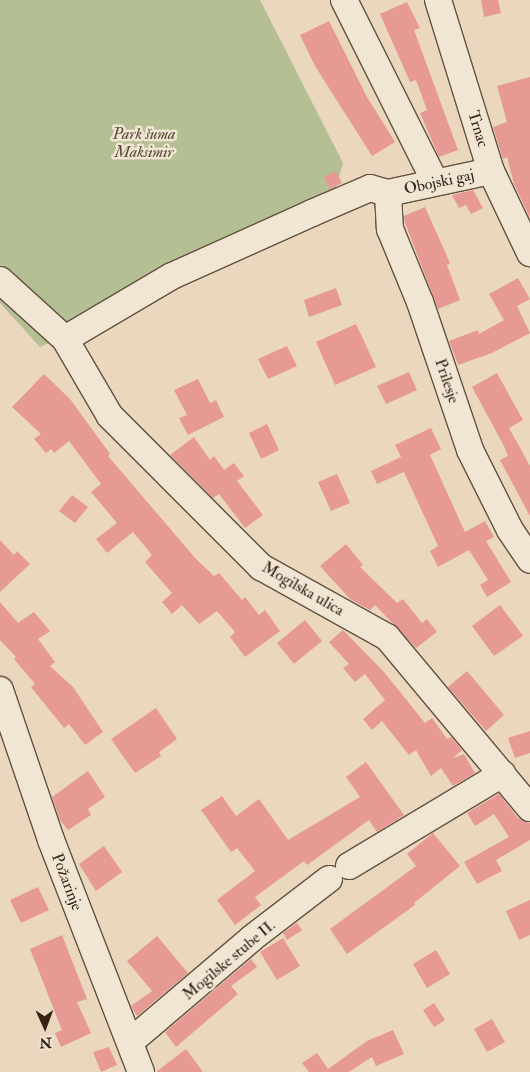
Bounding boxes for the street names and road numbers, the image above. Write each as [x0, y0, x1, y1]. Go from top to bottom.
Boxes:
street label: Trnac [463, 108, 493, 150]
street label: Obojski gaj [402, 165, 476, 199]
street label: Prilesje [430, 356, 464, 406]
street label: Mogilska ulica [259, 558, 347, 620]
street label: Požarinje [47, 851, 87, 913]
street label: Mogilske stube II. [179, 916, 279, 1004]

